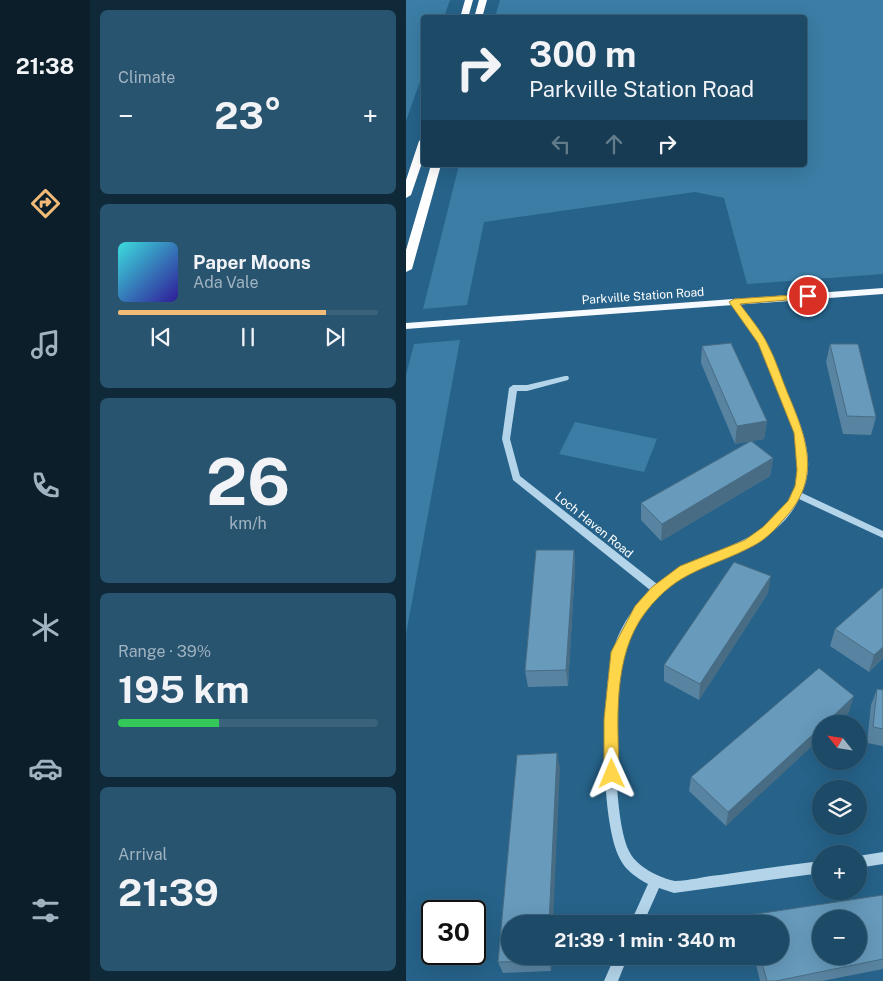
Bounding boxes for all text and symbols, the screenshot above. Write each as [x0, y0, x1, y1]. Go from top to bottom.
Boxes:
text: 300 m [529, 34, 636, 75]
icon: right [446, 35, 511, 100]
text: 21:38 [16, 53, 74, 79]
text: Climate [118, 68, 175, 87]
text: Parkville Station Road [529, 76, 754, 102]
text: 23° [214, 93, 282, 138]
text: − [118, 99, 134, 132]
text: + [362, 99, 378, 132]
icon: left [547, 130, 575, 158]
icon: ahead [600, 130, 628, 158]
icon: right [653, 130, 681, 158]
icon: directions [28, 186, 63, 221]
text: Paper Moons [193, 251, 311, 273]
text: Ada Vale [193, 273, 258, 292]
pin [787, 275, 829, 317]
icon: arrive [794, 282, 822, 310]
street label: Parkville Station Road [581, 285, 705, 307]
icon: previous [147, 323, 175, 351]
icon: pause [234, 323, 262, 351]
icon: next [321, 323, 349, 351]
icon: music [28, 327, 63, 362]
text: 26 [206, 443, 290, 520]
icon: phone [28, 468, 63, 503]
street label: Loch Haven Road [552, 489, 636, 561]
text: km/h [229, 514, 267, 533]
icon: climate [28, 610, 63, 645]
text: Range · 39% [118, 642, 211, 661]
text: 195 km [118, 667, 250, 712]
north arrow [812, 715, 867, 770]
map controls [812, 715, 867, 965]
position arrow [585, 747, 637, 799]
icon: car [28, 751, 63, 786]
button: layers [812, 780, 867, 835]
text: Arrival [118, 845, 167, 864]
button: + [812, 845, 867, 900]
text: 21:39 [118, 870, 219, 915]
icon: filters [28, 893, 63, 928]
speed limit sign: 30 [421, 900, 486, 965]
button: − [812, 910, 867, 965]
text: 21:39 · 1 min · 340 m [554, 929, 736, 951]

